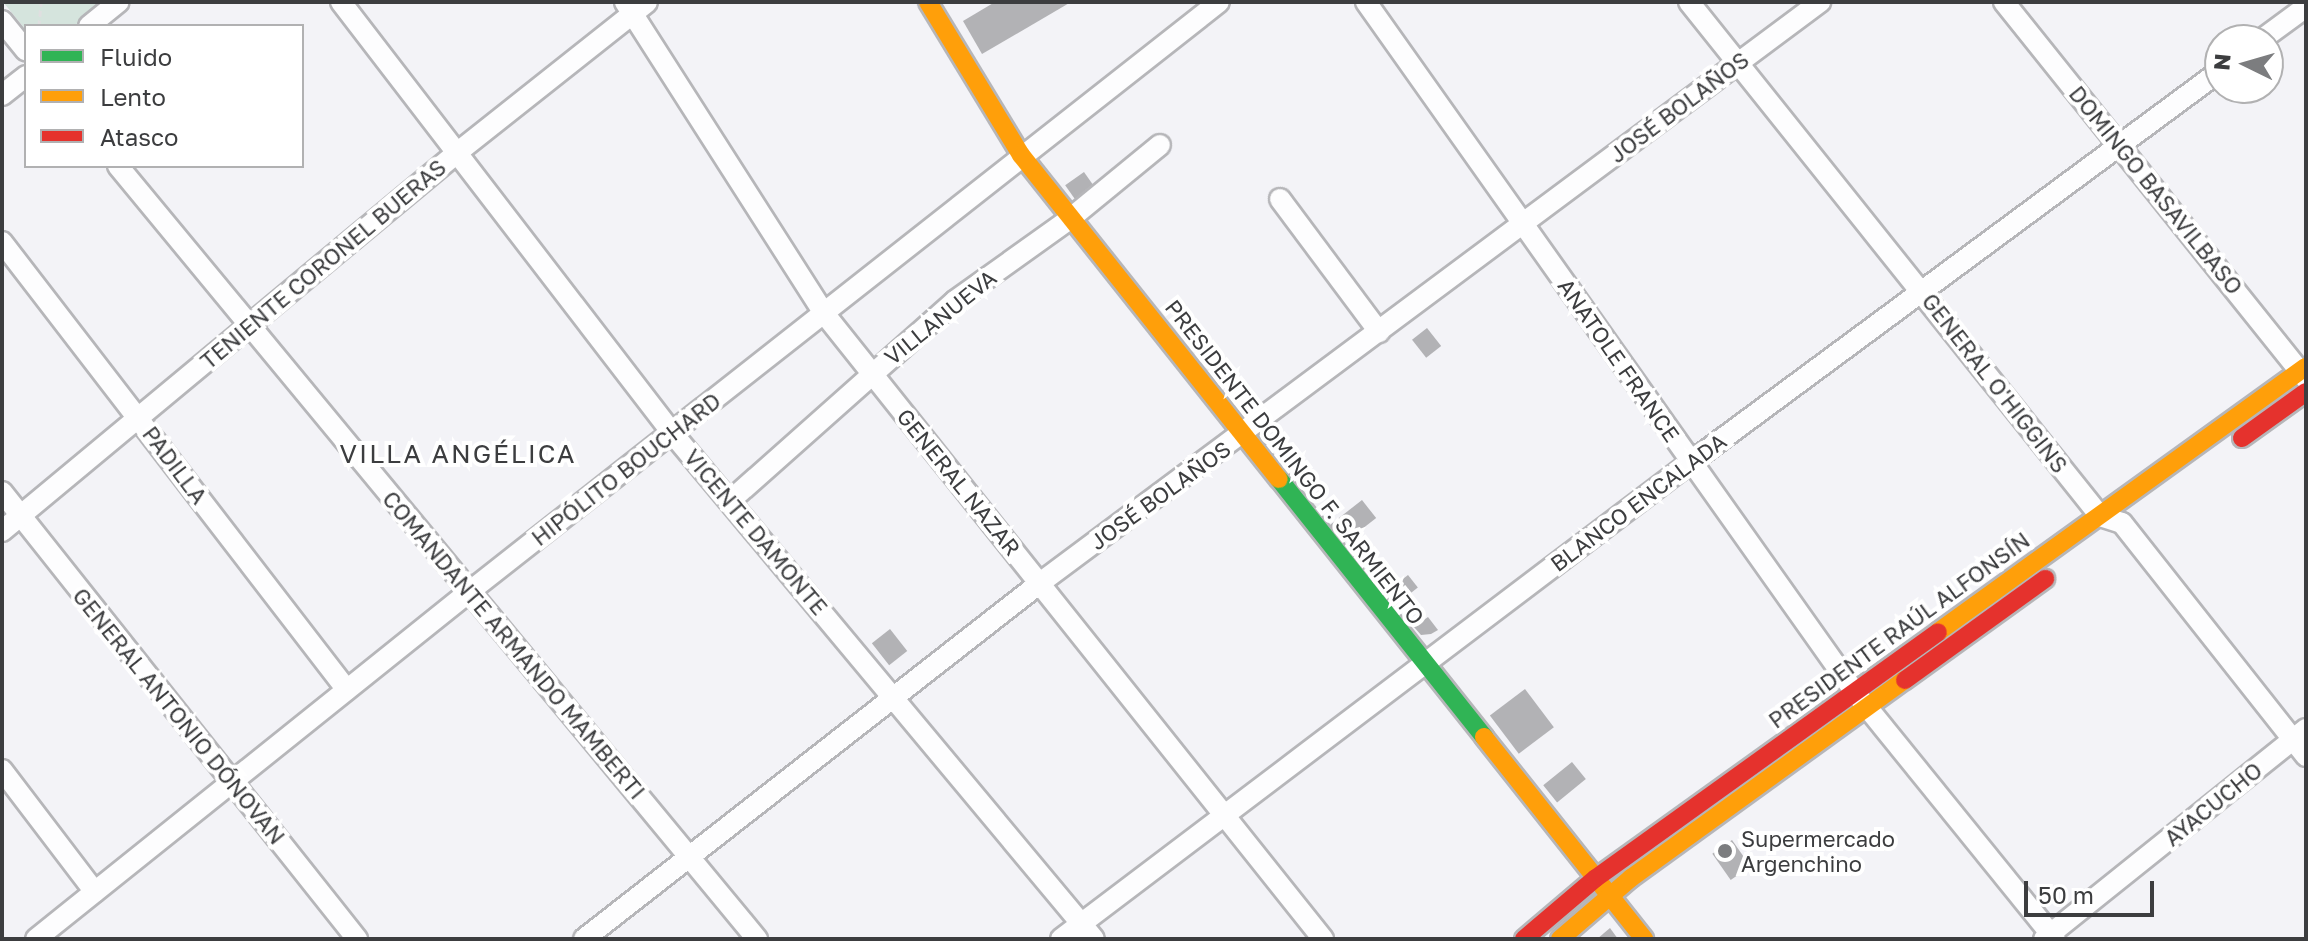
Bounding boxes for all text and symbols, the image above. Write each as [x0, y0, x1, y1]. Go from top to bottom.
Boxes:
legend [24, 24, 304, 168]
north arrow [2204, 24, 2284, 104]
text: Fluido [100, 42, 172, 71]
street label: JOSÉ BOLAÑOS [1604, 46, 1754, 168]
text: N [2207, 53, 2236, 72]
street label: DOMINGO BASAVILBASO [2064, 81, 2248, 299]
text: Lento [100, 82, 166, 111]
text: Atasco [100, 122, 178, 151]
street label: TENIENTE CORONEL BUERAS [195, 154, 451, 374]
street label: VILLANUEVA [879, 264, 1001, 370]
street label: ANATOLE FRANCE [1553, 273, 1685, 447]
street label: GENERAL O'HIGGINS [1917, 288, 2073, 478]
street label: PRESIDENTE DOMINGO F. SARMIENTO [1160, 294, 1430, 630]
street label: HIPÓLITO BOUCHARD [526, 387, 726, 551]
street label: GENERAL NAZAR [892, 403, 1026, 561]
street label: PADILLA [137, 421, 213, 509]
street label: BLANCO ENCALADA [1545, 427, 1731, 577]
street label: JOSÉ BOLAÑOS [1085, 435, 1235, 555]
district label: VILLA ANGÉLICA [340, 438, 576, 470]
street label: VICENTE DAMONTE [679, 444, 833, 620]
street label: COMANDANTE ARMANDO MAMBERTI [377, 486, 651, 804]
street label: PRESIDENTE RAÚL ALFONSÍN [1763, 526, 2035, 734]
street label: GENERAL ANTONIO DÓNOVAN [68, 583, 290, 849]
street label: AYACUCHO [2159, 757, 2267, 851]
place label: Supermercado Argenchino [1741, 825, 1895, 876]
marker: Supermercado Argenchino [1716, 842, 1734, 860]
scale bar [2028, 865, 2158, 915]
text: 50 m [2038, 880, 2094, 909]

